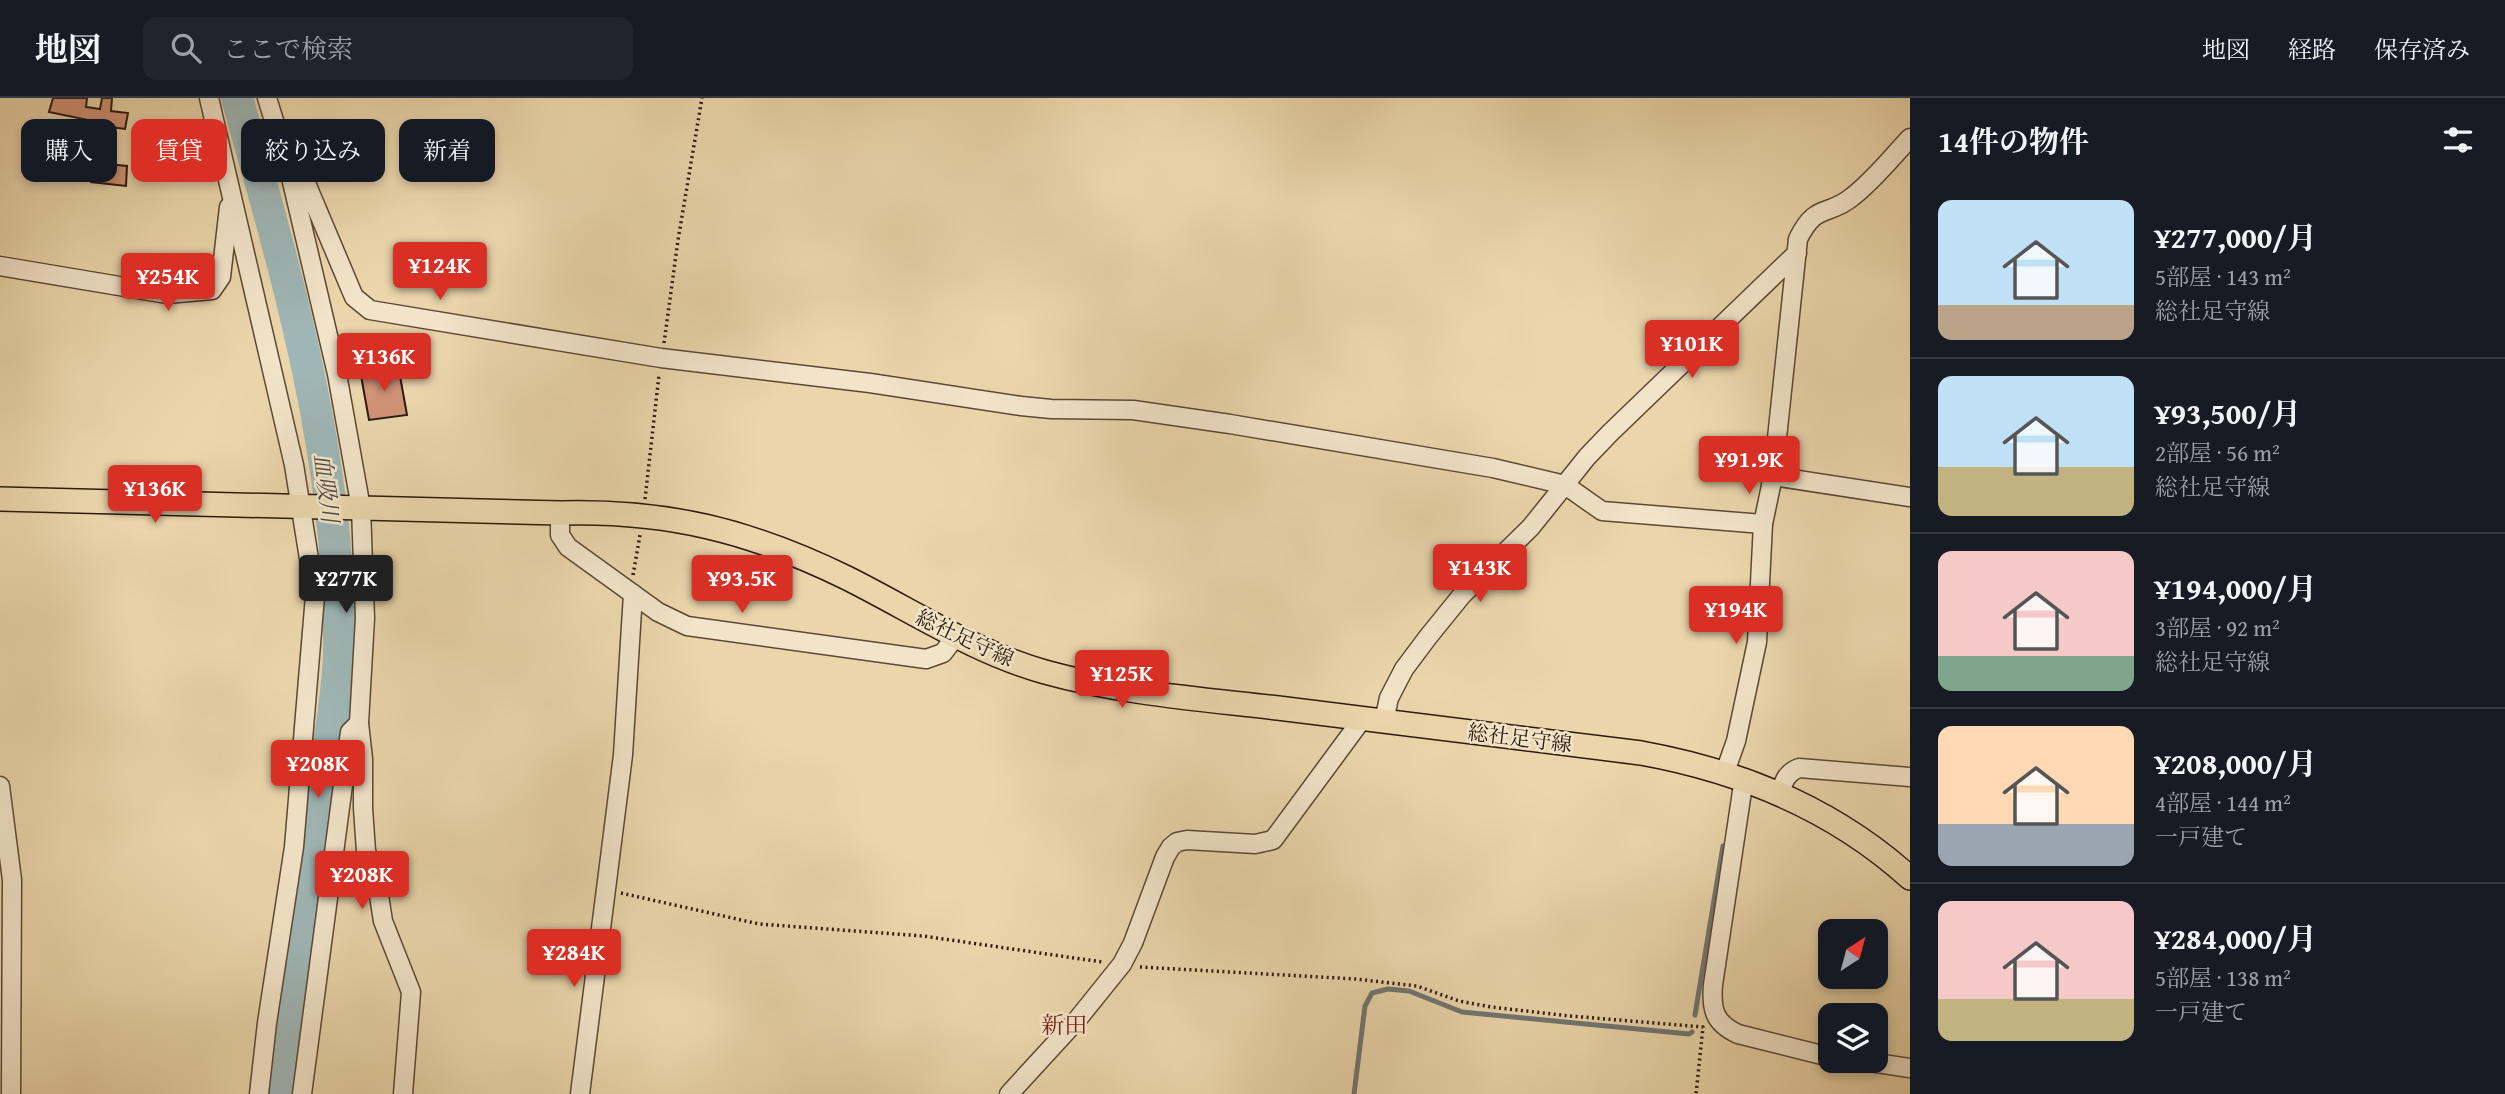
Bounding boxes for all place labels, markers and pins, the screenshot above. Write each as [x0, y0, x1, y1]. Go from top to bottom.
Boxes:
pin: ¥124K [391, 242, 489, 302]
pin: ¥254K [119, 254, 217, 313]
pin: ¥101K [1643, 320, 1741, 380]
pin: ¥136K [335, 334, 433, 393]
pin: ¥91.9K [1692, 436, 1806, 496]
pin: ¥136K [106, 466, 204, 525]
pin: ¥143K [1431, 545, 1529, 604]
pin: ¥277K [297, 556, 395, 615]
pin: ¥93.5K [685, 556, 799, 615]
pin: ¥194K [1687, 587, 1785, 646]
pin: ¥125K [1073, 650, 1171, 710]
pin: ¥208K [269, 740, 367, 800]
pin: ¥208K [313, 852, 411, 911]
pin: ¥284K [525, 930, 623, 989]

